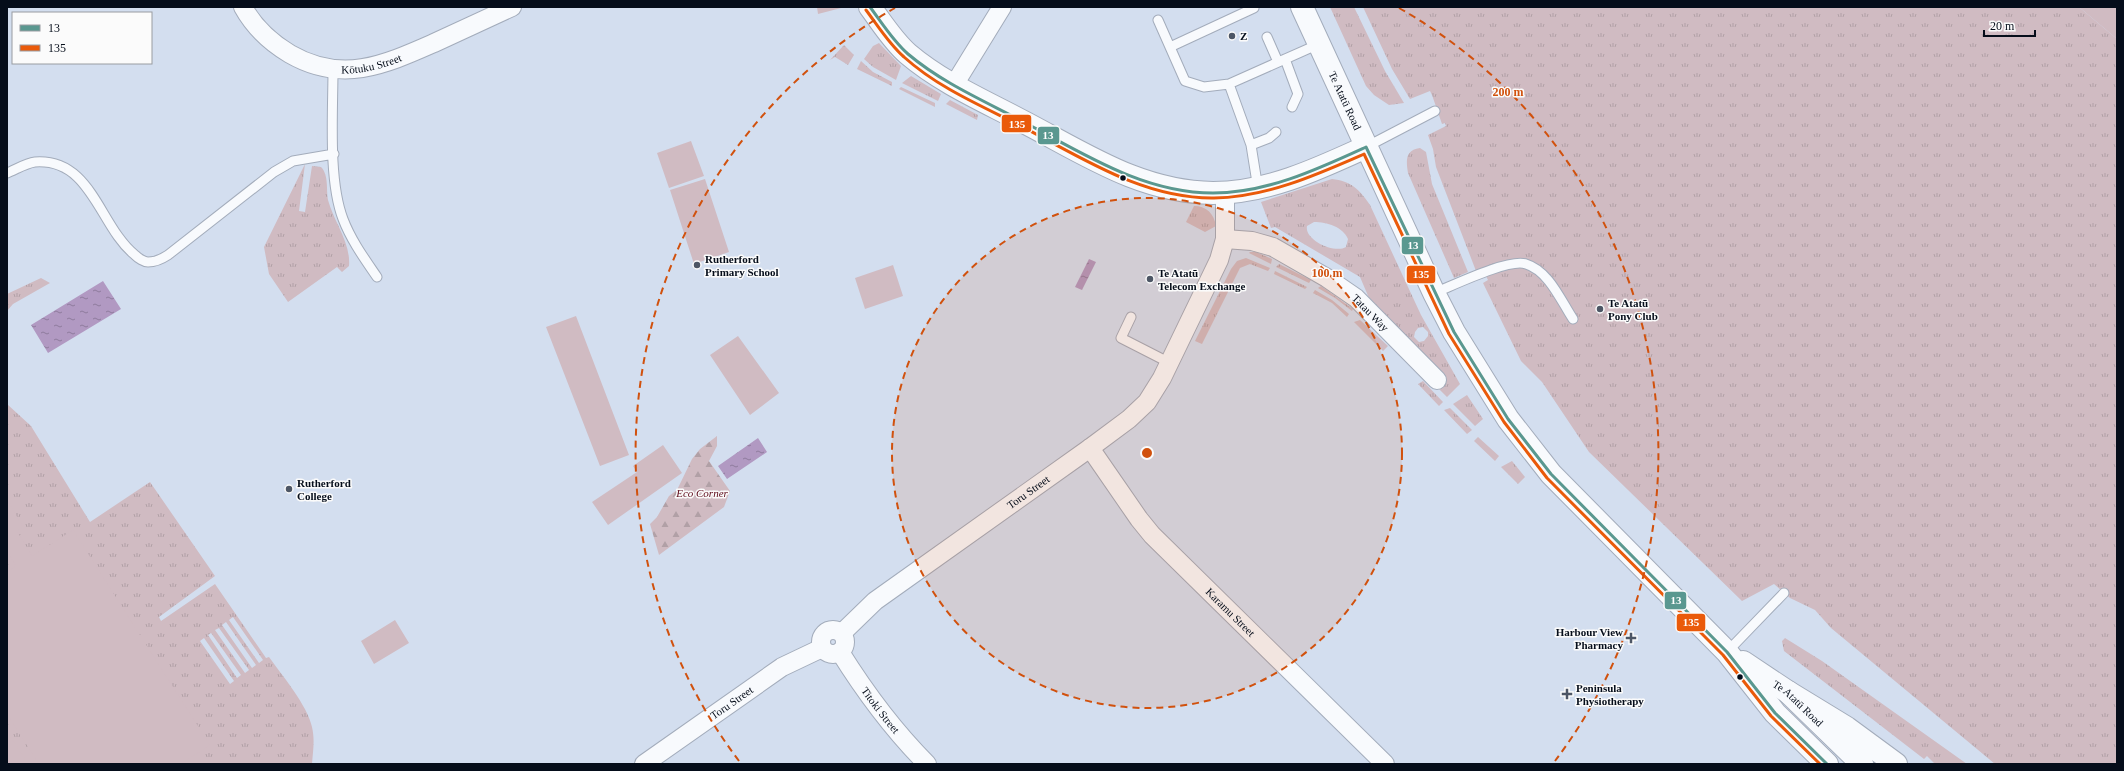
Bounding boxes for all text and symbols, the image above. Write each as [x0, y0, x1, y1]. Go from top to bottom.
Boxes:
legend [12, 12, 152, 64]
scale bar [1984, 12, 2035, 38]
text: 20 m [1990, 19, 2015, 33]
text: 13 [48, 21, 60, 35]
place label: Z [1240, 30, 1247, 42]
marker: Z [1227, 31, 1237, 41]
text: 135 [48, 41, 66, 55]
street label: Kōtuku Street [341, 51, 403, 76]
street label: Te Atatū Road [1326, 69, 1364, 132]
text: 200 m [1493, 85, 1524, 99]
line badge: 135 [1001, 114, 1032, 133]
text: 135 [1009, 118, 1026, 130]
line badge: 13 [1037, 126, 1060, 145]
text: 13 [1043, 129, 1054, 141]
unlabelled marker [1118, 173, 1128, 183]
line badge: 13 [1401, 236, 1424, 255]
text: 13 [1408, 239, 1419, 251]
place label: Rutherford Primary School [705, 253, 779, 278]
marker: Rutherford Primary School [692, 260, 702, 270]
line badge: 135 [1406, 265, 1436, 284]
text: 100 m [1312, 266, 1343, 280]
place label: Te Atatū Telecom Exchange [1158, 267, 1245, 292]
text: 135 [1413, 268, 1430, 280]
marker: Te Atatū Telecom Exchange [1145, 274, 1155, 284]
street label: Tatau Way [1350, 292, 1392, 334]
place label: Te Atatū Pony Club [1608, 297, 1658, 322]
marker: Te Atatū Pony Club [1595, 304, 1605, 314]
centre of rings [1140, 446, 1154, 460]
street label: Toru Street [1005, 473, 1052, 511]
place label: Rutherford College [297, 477, 351, 502]
marker: Rutherford College [284, 484, 294, 494]
park label: Eco Corner [675, 487, 729, 499]
street label: Karamu Street [1204, 586, 1258, 639]
line badge: 13 [1664, 591, 1687, 610]
text: 13 [1671, 594, 1682, 606]
line badge: 135 [1676, 613, 1706, 632]
text: 135 [1683, 616, 1700, 628]
place label: Harbour View Pharmacy [1556, 626, 1623, 651]
marker: Harbour View Pharmacy [1626, 633, 1636, 643]
unlabelled marker [1735, 672, 1745, 682]
street label: Te Atatū Road [1771, 678, 1826, 729]
place label: Peninsula Physiotherapy [1576, 682, 1644, 707]
street label: Toru Street [708, 683, 755, 721]
street label: Titoki Street [859, 685, 902, 736]
marker: Peninsula Physiotherapy [1561, 688, 1573, 700]

